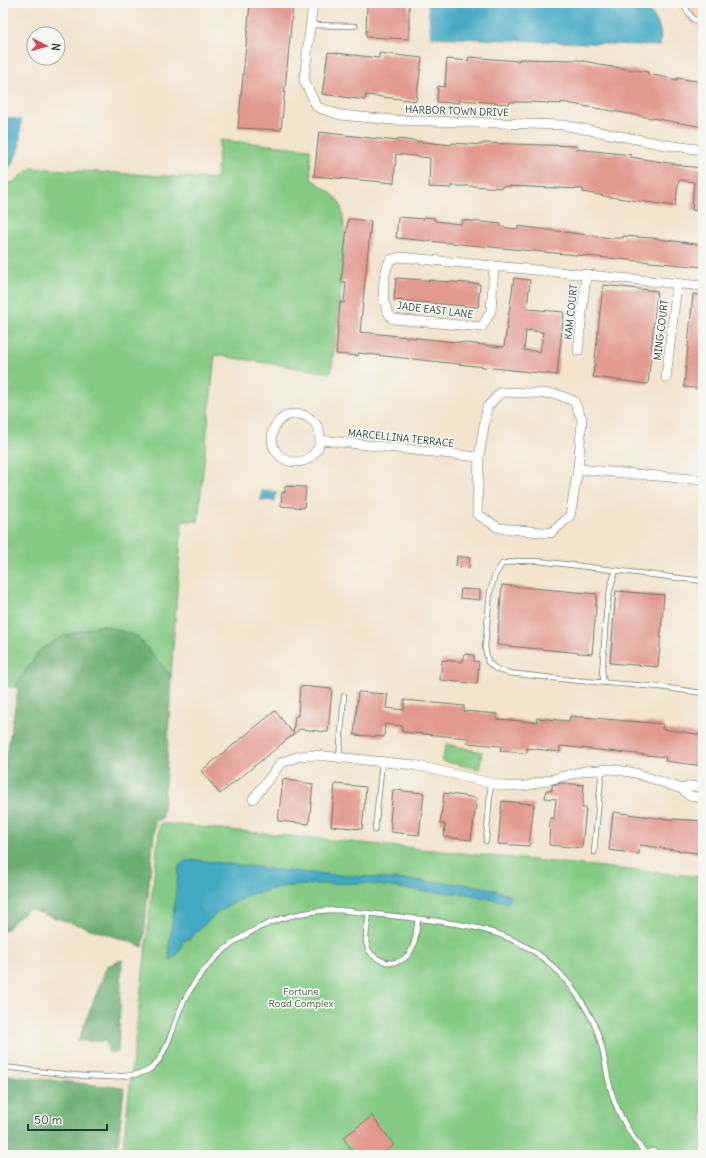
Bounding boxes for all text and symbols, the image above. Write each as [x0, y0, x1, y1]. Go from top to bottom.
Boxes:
north arrow [26, 26, 66, 66]
text: N [49, 43, 63, 52]
street label: HARBOR TOWN DRIVE [405, 103, 509, 119]
street label: KAM COURT [562, 284, 580, 340]
street label: JADE EAST LANE [396, 299, 474, 321]
street label: MING COURT [651, 299, 671, 361]
street label: MARCELLINA TERRACE [347, 426, 455, 450]
park label: Fortune Road Complex [269, 985, 334, 1010]
scale bar [28, 1106, 107, 1132]
text: 50 m [34, 1112, 63, 1127]

